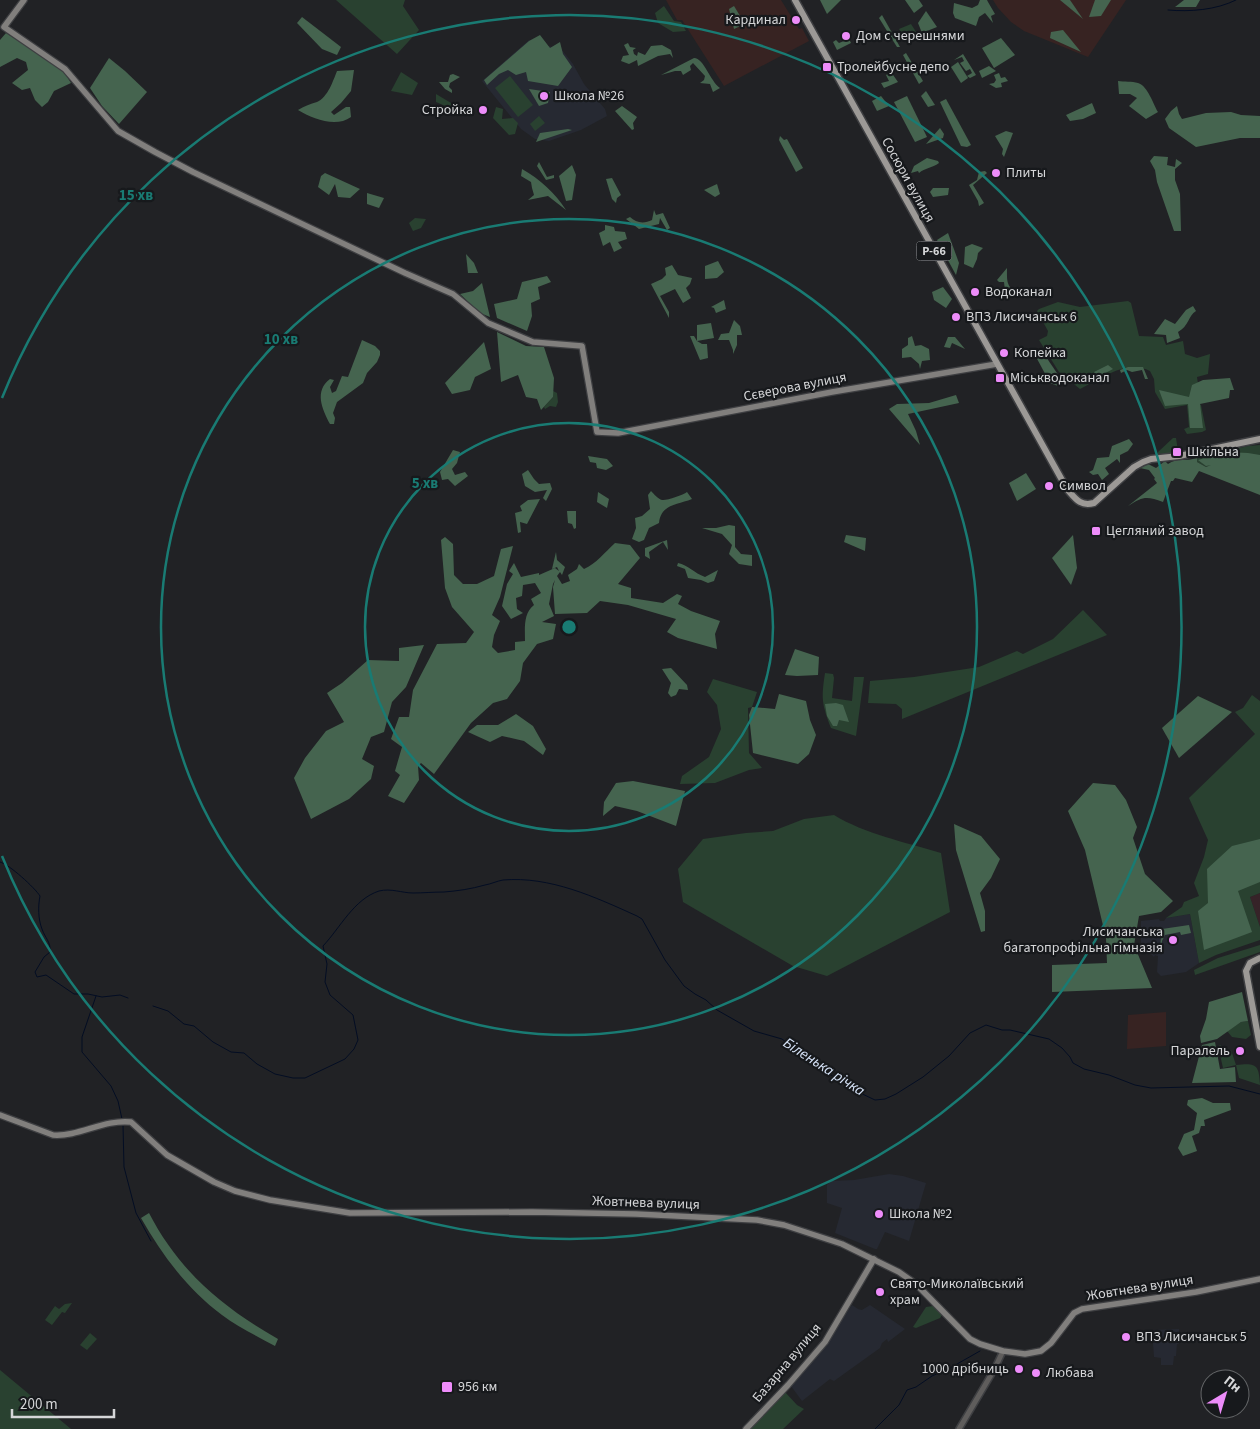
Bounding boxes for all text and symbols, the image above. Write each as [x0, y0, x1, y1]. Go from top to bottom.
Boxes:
place label: Кардинал [725, 10, 786, 30]
marker: Кардинал [790, 14, 802, 26]
place label: Дом с черешнями [856, 26, 965, 46]
marker: Дом с черешнями [840, 30, 852, 42]
place label: Тролейбусне депо [837, 57, 949, 77]
marker: Тролейбусне депо [821, 61, 833, 73]
place label: Школа №26 [554, 86, 624, 106]
marker: Школа №26 [538, 90, 550, 102]
place label: Стройка [422, 100, 473, 120]
marker: Стройка [477, 104, 489, 116]
street label: Сосюри вулиця [876, 134, 940, 226]
place label: Плиты [1006, 163, 1046, 183]
marker: Плиты [990, 167, 1002, 179]
text: 15 хв [119, 185, 153, 206]
road number: Р-66 [916, 242, 952, 260]
place label: Водоканал [985, 282, 1052, 302]
marker: Водоканал [969, 286, 981, 298]
place label: ВПЗ Лисичанськ 6 [966, 307, 1077, 327]
marker: ВПЗ Лисичанськ 6 [950, 311, 962, 323]
text: 10 хв [264, 329, 298, 350]
place label: Копейка [1014, 343, 1066, 363]
marker: Копейка [998, 347, 1010, 359]
street label: Сєверова вулиця [742, 367, 848, 407]
place label: Міськводоканал [1010, 368, 1110, 388]
marker: Міськводоканал [994, 372, 1006, 384]
place label: Шкільна [1187, 442, 1239, 462]
marker: Шкільна [1171, 446, 1183, 458]
text: 5 хв [412, 473, 438, 494]
place label: Символ [1059, 476, 1106, 496]
marker: Символ [1043, 480, 1055, 492]
place label: Цегляний завод [1106, 521, 1204, 541]
marker: Цегляний завод [1090, 525, 1102, 537]
centre of rings [560, 618, 578, 636]
place label: Лисичанська багатопрофільна гімназія [1004, 922, 1163, 958]
marker: Лисичанська багатопрофільна гімназія [1167, 934, 1179, 946]
water label: Біленька річка [779, 1033, 869, 1101]
place label: Паралель [1171, 1041, 1230, 1061]
marker: Паралель [1234, 1045, 1246, 1057]
street label: Жовтнева вулиця [592, 1191, 700, 1215]
place label: Школа №2 [889, 1204, 952, 1224]
marker: Школа №2 [873, 1208, 885, 1220]
street label: Жовтнева вулиця [1085, 1270, 1195, 1306]
place label: Свято-Миколаївський храм [890, 1274, 1024, 1310]
marker: Свято-Миколаївський храм [874, 1286, 886, 1298]
street label: Базарна вулиця [748, 1319, 826, 1407]
place label: ВПЗ Лисичанськ 5 [1136, 1327, 1247, 1347]
marker: ВПЗ Лисичанськ 5 [1120, 1331, 1132, 1343]
place label: 1000 дрібниць [921, 1359, 1009, 1379]
marker: 1000 дрібниць [1013, 1363, 1025, 1375]
place label: Любава [1046, 1363, 1094, 1383]
marker: Любава [1030, 1367, 1042, 1379]
north arrow [1200, 1369, 1250, 1419]
text: Пн [1219, 1371, 1245, 1398]
place label: 956 км [458, 1377, 497, 1397]
marker: 956 км [440, 1380, 454, 1394]
scale bar [12, 1386, 115, 1418]
text: 200 m [20, 1394, 58, 1415]

